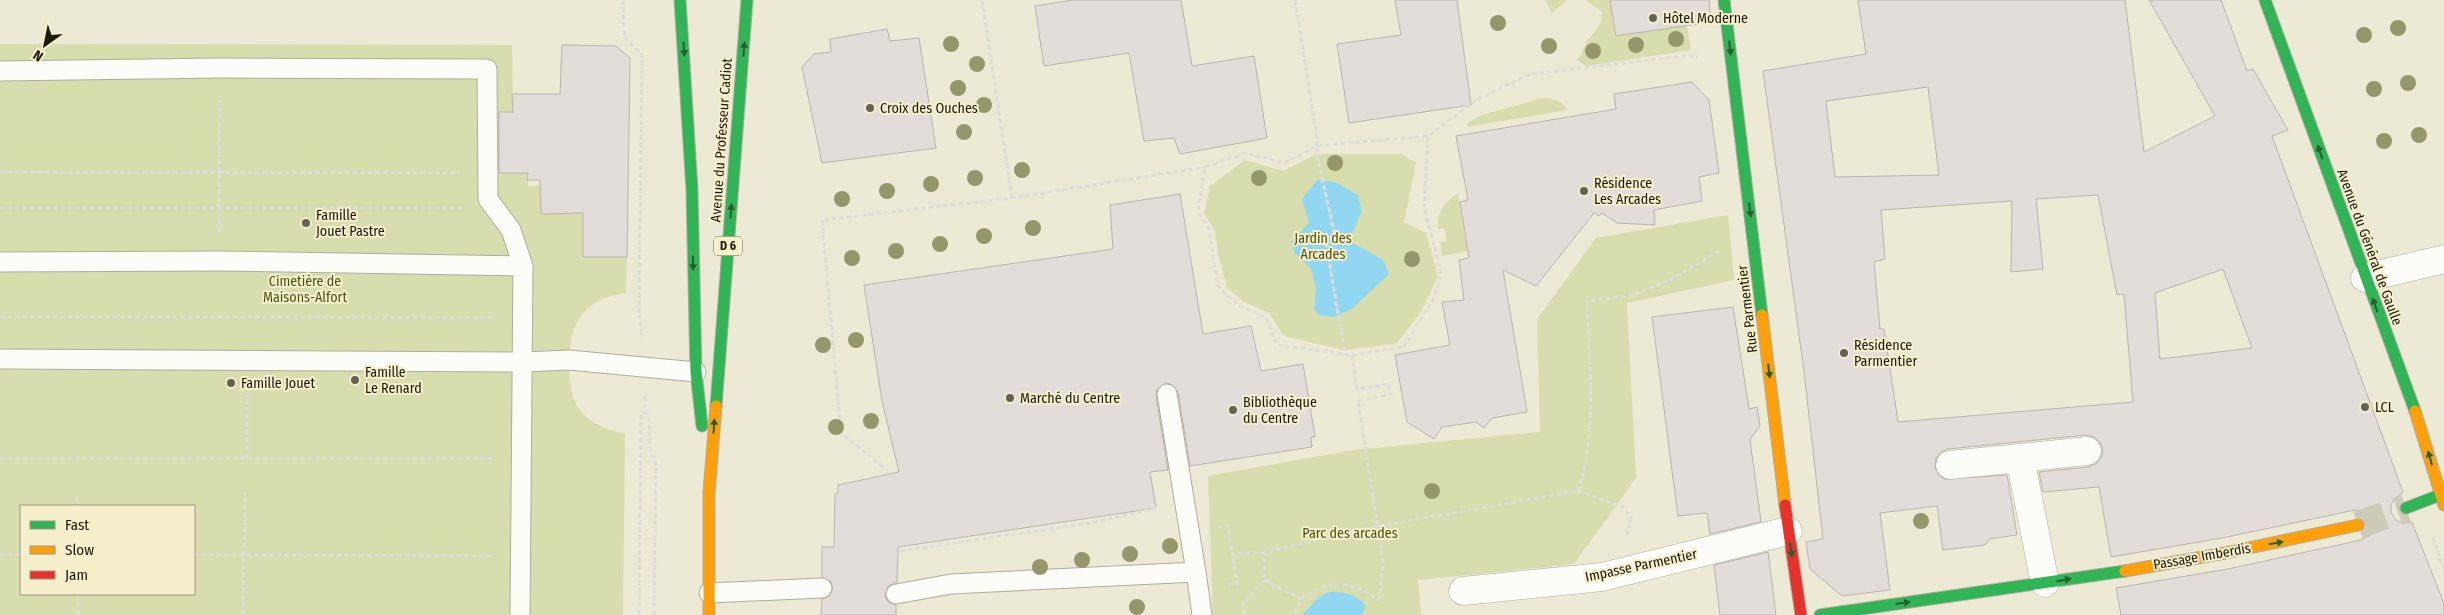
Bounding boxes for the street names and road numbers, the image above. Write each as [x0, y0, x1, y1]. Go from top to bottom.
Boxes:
street label: Avenue du Professeur Cadiot [707, 57, 736, 223]
street label: Avenue du Général de Gaulle [2333, 167, 2406, 328]
road number: D 6 [714, 237, 742, 256]
street label: Rue Parmentier [1734, 264, 1761, 354]
street label: Passage Imberdis [2152, 540, 2252, 573]
street label: Impasse Parmentier [1584, 545, 1699, 586]

